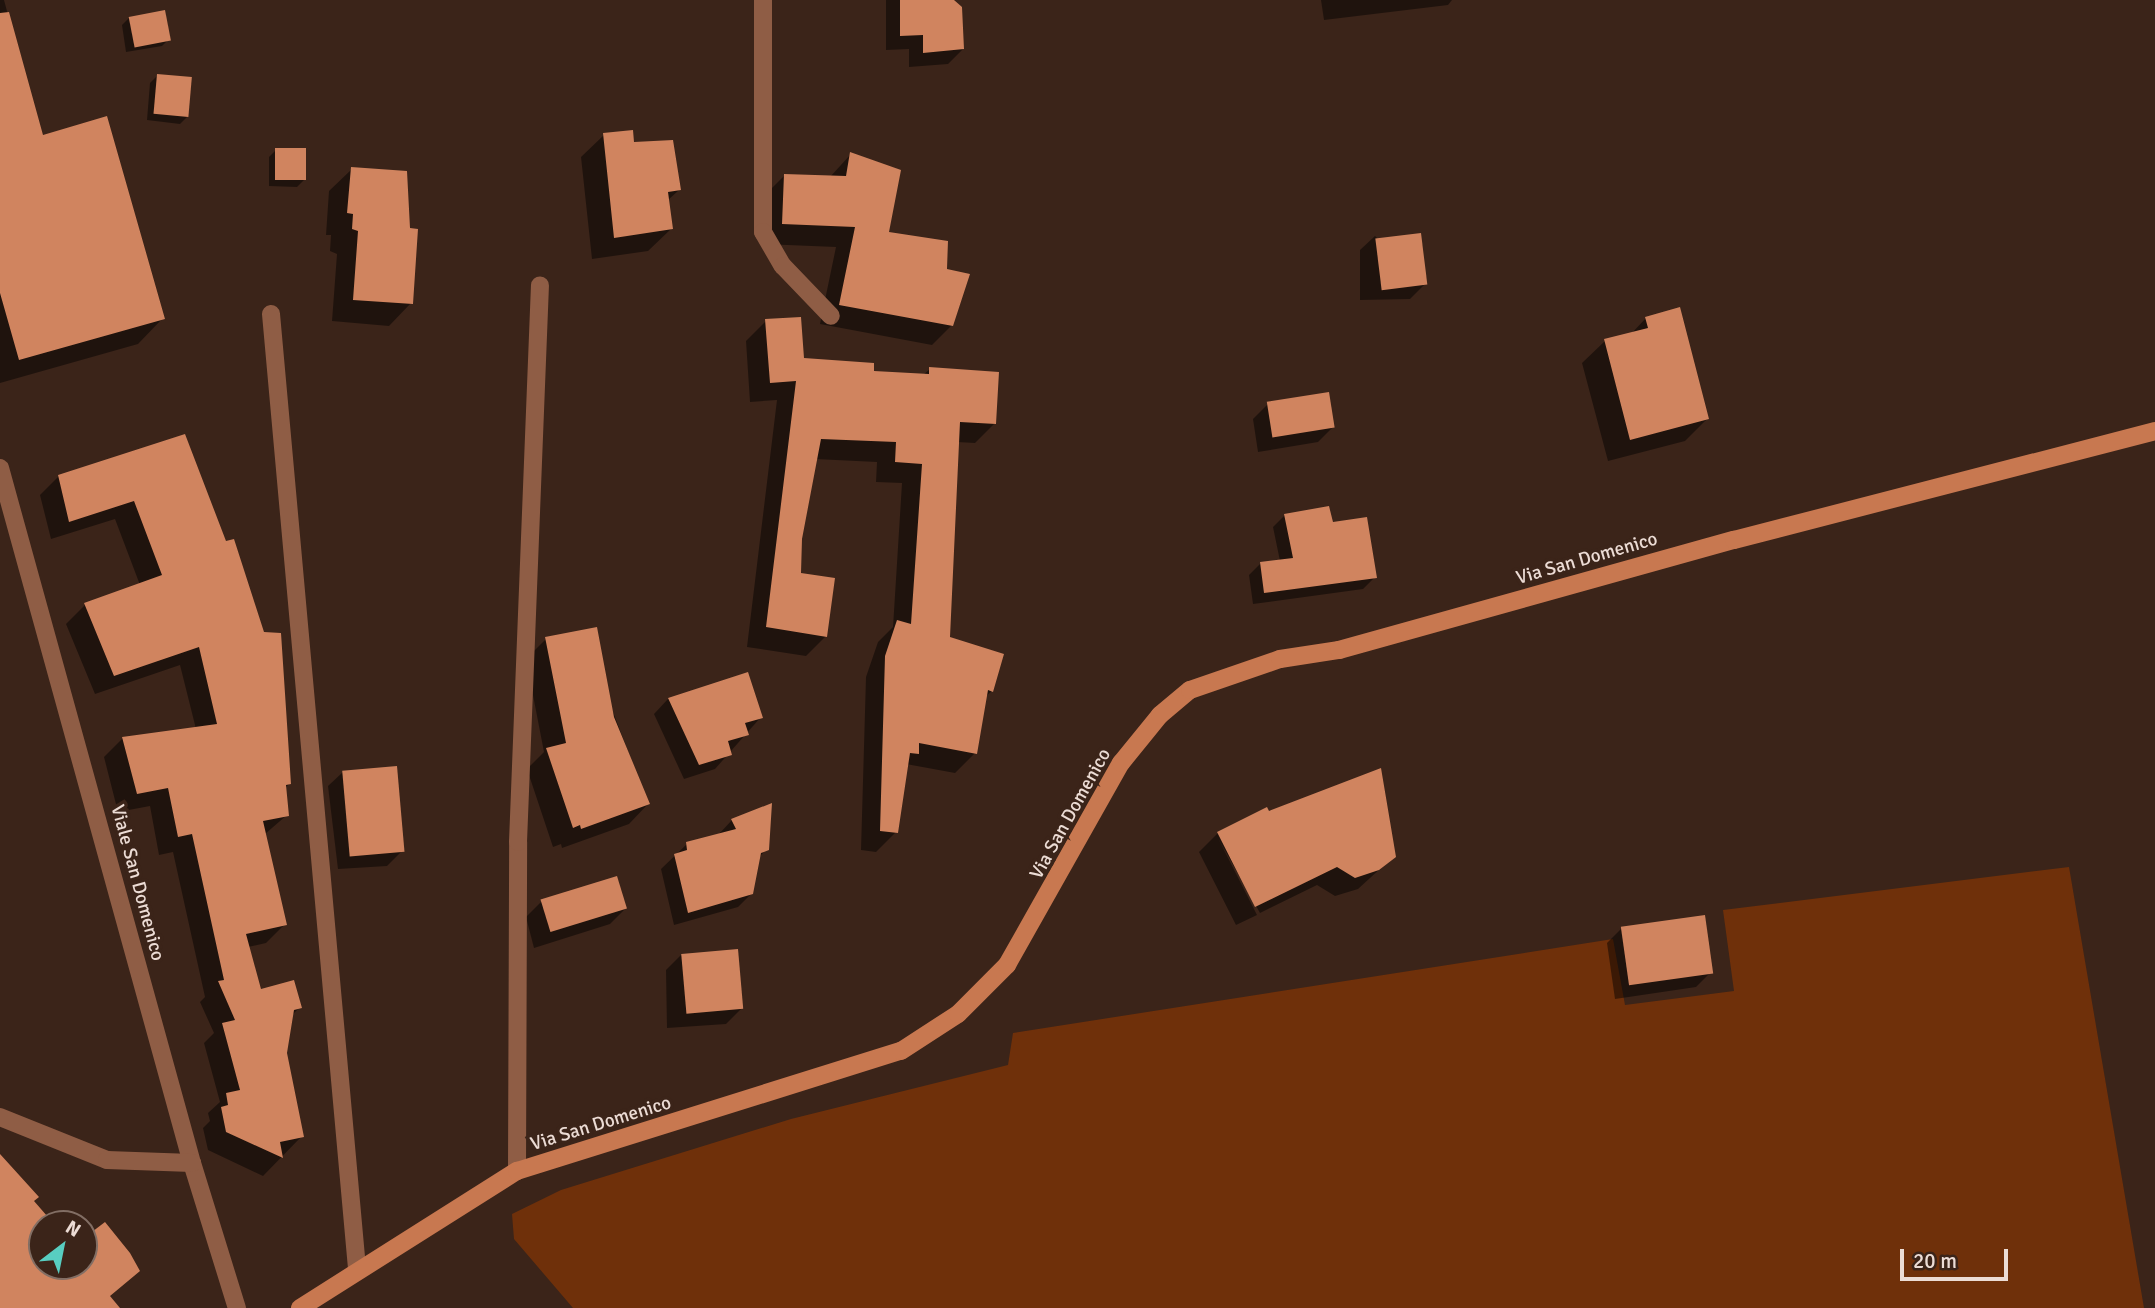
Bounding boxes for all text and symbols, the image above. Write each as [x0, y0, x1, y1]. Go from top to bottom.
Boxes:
street label: Via San Domenico [1514, 528, 1660, 590]
street label: Via San Domenico [1026, 745, 1116, 883]
street label: Viale San Domenico [105, 802, 169, 964]
street label: Via San Domenico [528, 1092, 674, 1156]
north arrow [28, 1210, 98, 1280]
text: N [61, 1215, 85, 1243]
scale bar [1903, 1234, 2011, 1278]
text: 20 m [1913, 1248, 1957, 1274]

